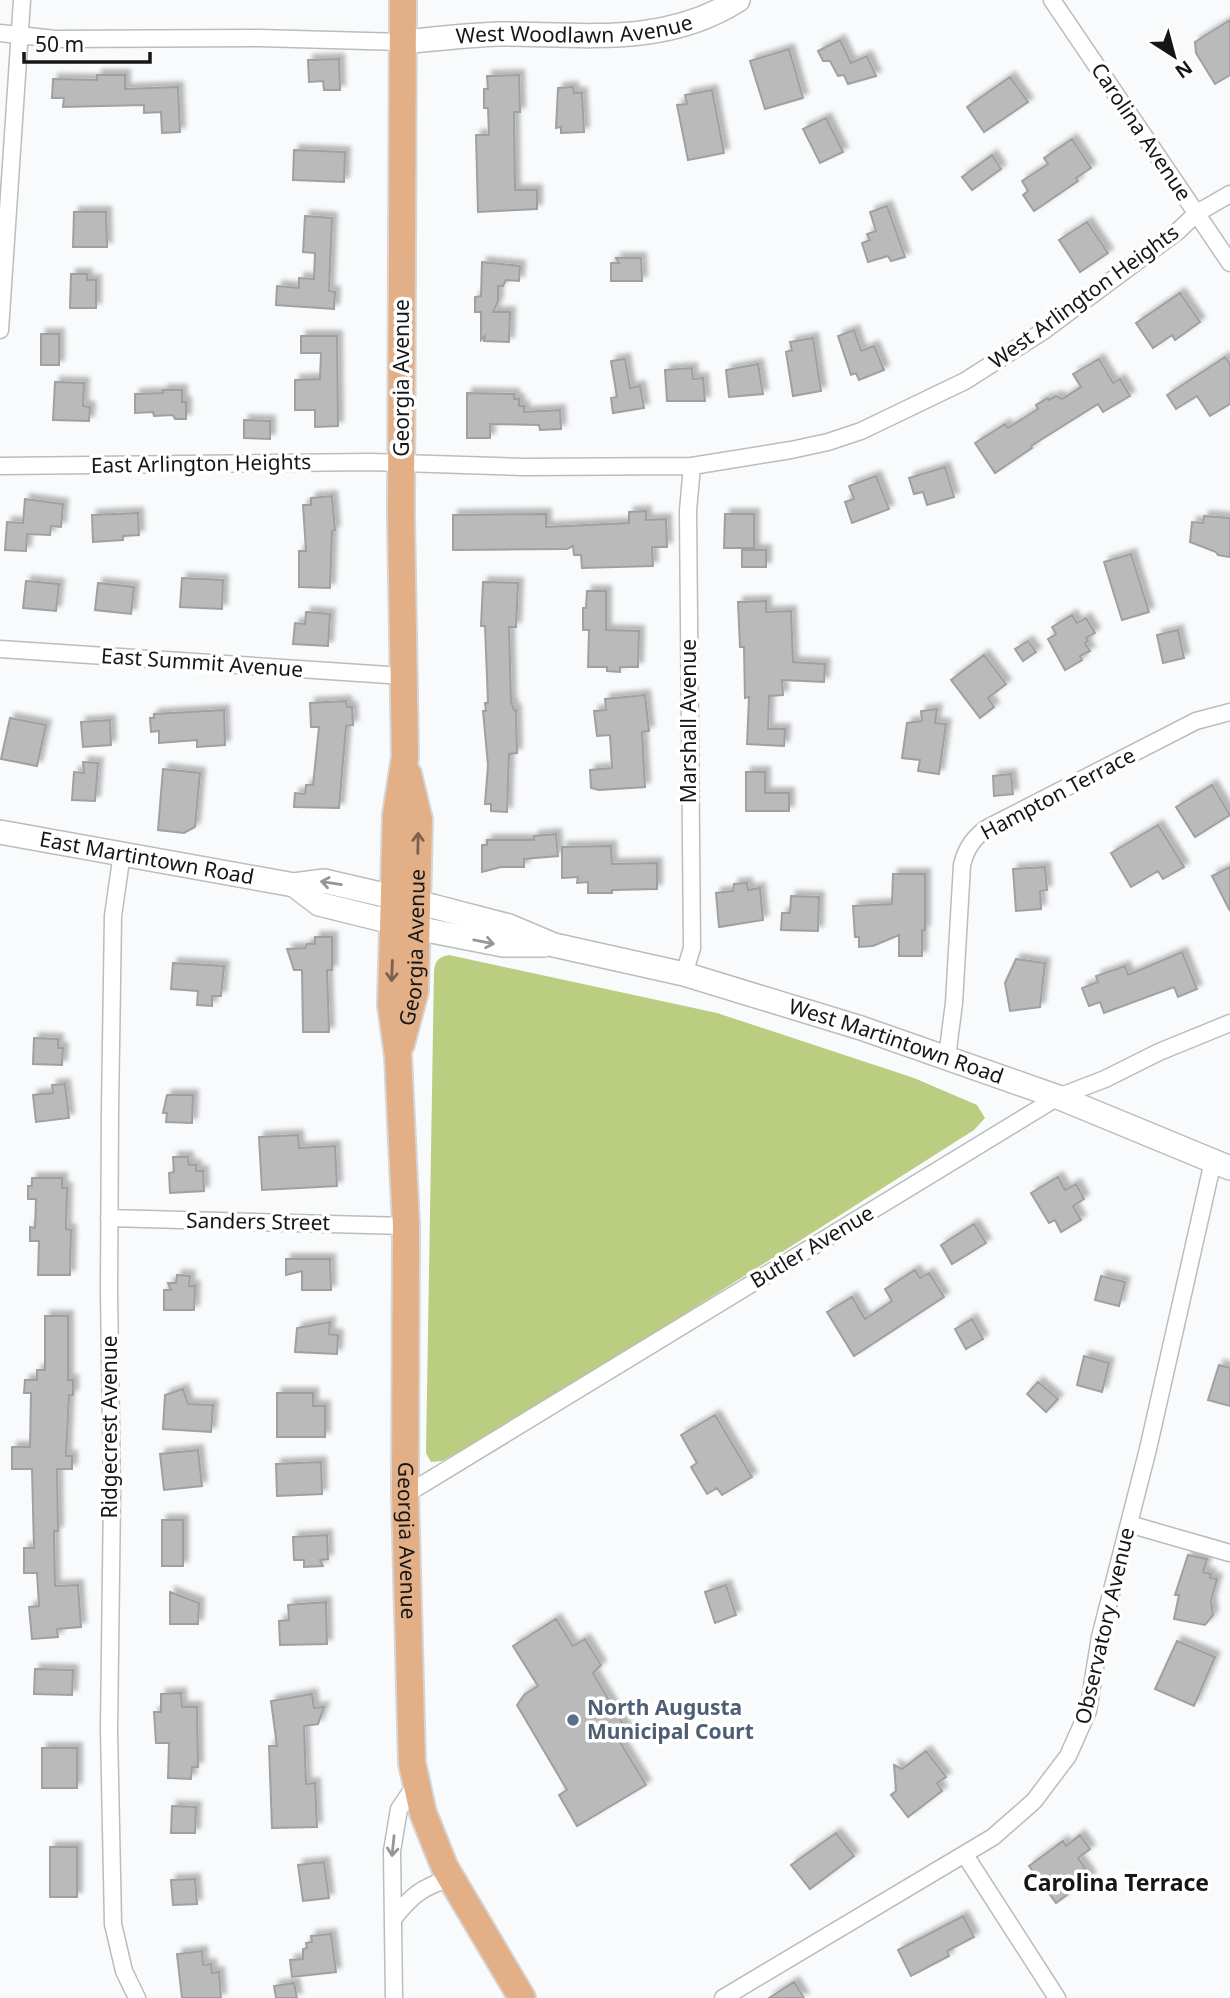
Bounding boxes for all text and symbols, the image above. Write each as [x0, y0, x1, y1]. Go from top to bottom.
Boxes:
street label: West Woodlawn Avenue [455, 8, 696, 50]
scale bar [24, 21, 150, 65]
north arrow [1139, 21, 1209, 91]
text: 50 m [35, 30, 84, 58]
text: N [1170, 55, 1198, 85]
street label: Carolina Avenue [1085, 57, 1198, 206]
street label: West Arlington Heights [983, 218, 1184, 375]
street label: Georgia Avenue [387, 299, 415, 457]
street label: East Arlington Heights [91, 447, 311, 479]
street label: Marshall Avenue [674, 639, 702, 803]
street label: East Summit Avenue [100, 641, 304, 683]
street label: Hampton Terrace [975, 741, 1140, 846]
street label: East Martintown Road [37, 824, 256, 891]
one-way arrow [412, 831, 425, 854]
street label: Georgia Avenue [391, 869, 431, 1029]
one-way arrow [320, 877, 343, 890]
one-way arrow [472, 935, 495, 949]
one-way arrow [385, 960, 398, 983]
street label: West Martintown Road [785, 992, 1008, 1090]
street label: Butler Avenue [745, 1198, 878, 1294]
street label: Sanders Street [186, 1206, 331, 1236]
street label: Ridgecrest Avenue [95, 1335, 123, 1519]
street label: Georgia Avenue [392, 1462, 423, 1620]
street label: Observatory Avenue [1068, 1525, 1140, 1727]
place label: North Augusta Municipal Court [587, 1693, 754, 1745]
marker: North Augusta Municipal Court [565, 1712, 581, 1728]
one-way arrow [387, 1834, 400, 1857]
district label: Carolina Terrace [1023, 1866, 1209, 1898]

